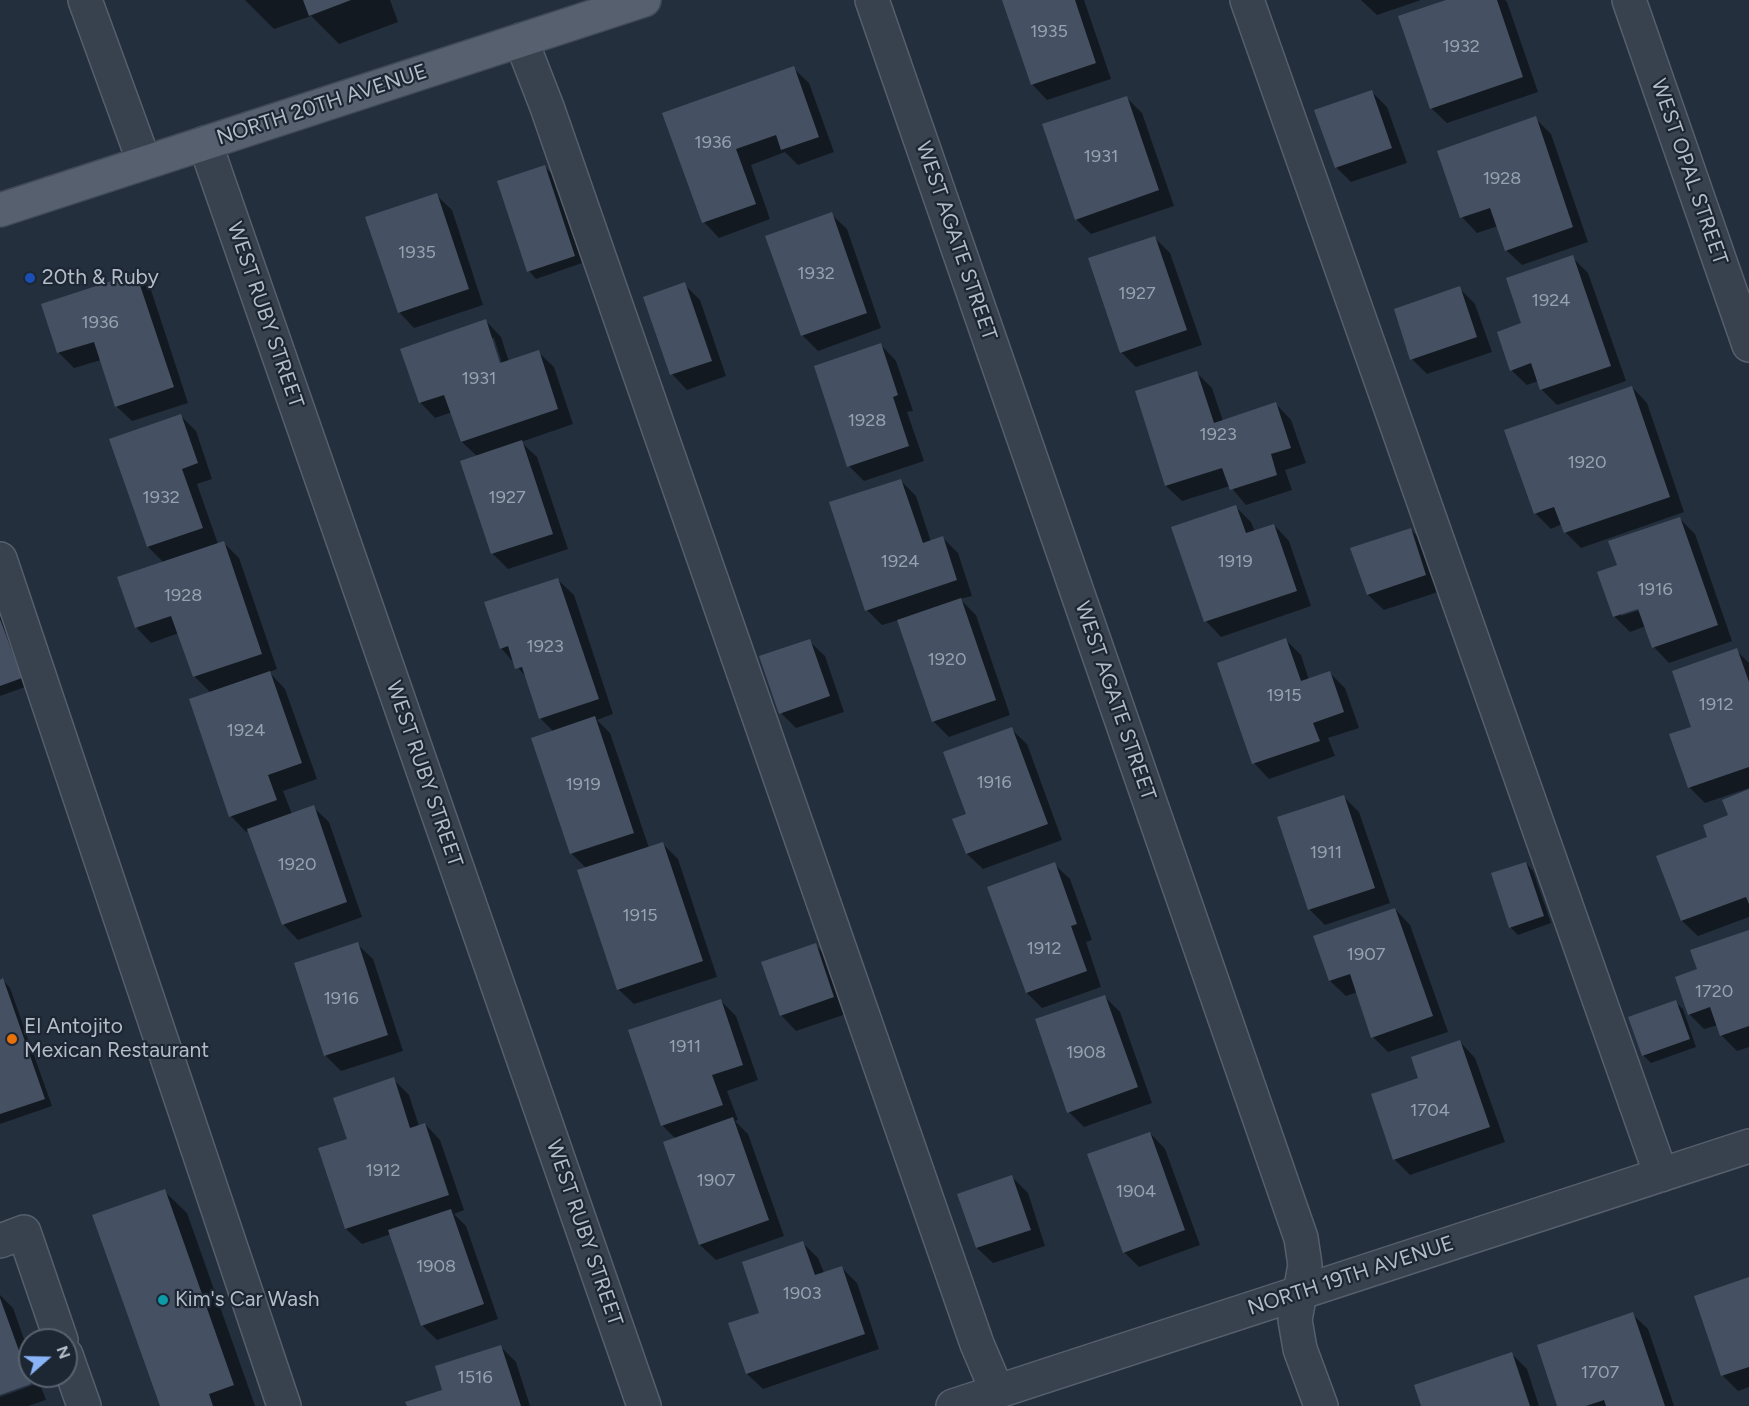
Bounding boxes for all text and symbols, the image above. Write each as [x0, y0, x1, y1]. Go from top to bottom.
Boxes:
house number: 1935 [1030, 21, 1068, 43]
house number: 1932 [1442, 36, 1480, 58]
street label: NORTH 20TH AVENUE [214, 59, 430, 151]
street label: WEST OPAL STREET [1645, 76, 1733, 268]
house number: 1936 [694, 132, 732, 154]
street label: WEST AGATE STREET [910, 138, 1002, 344]
house number: 1931 [1084, 146, 1118, 168]
house number: 1928 [1483, 168, 1521, 190]
street label: WEST RUBY STREET [221, 219, 309, 411]
house number: 1935 [398, 242, 436, 264]
house number: 1932 [797, 263, 835, 285]
place label: 20th & Ruby [42, 265, 159, 291]
marker: 20th & Ruby [23, 271, 37, 285]
house number: 1927 [1118, 283, 1156, 305]
house number: 1924 [1532, 290, 1570, 312]
house number: 1936 [81, 312, 119, 334]
house number: 1931 [462, 368, 496, 390]
house number: 1928 [848, 410, 886, 432]
house number: 1923 [1199, 424, 1237, 446]
house number: 1920 [1567, 452, 1607, 474]
house number: 1932 [142, 487, 180, 509]
house number: 1927 [488, 487, 526, 509]
house number: 1924 [881, 551, 919, 573]
house number: 1919 [1217, 551, 1253, 573]
house number: 1916 [1637, 579, 1673, 601]
house number: 1928 [164, 585, 202, 607]
street label: WEST AGATE STREET [1069, 598, 1161, 804]
house number: 1923 [526, 636, 564, 658]
house number: 1920 [927, 649, 967, 671]
street label: WEST RUBY STREET [380, 678, 468, 870]
house number: 1915 [1266, 685, 1302, 707]
house number: 1912 [1698, 694, 1734, 716]
house number: 1924 [227, 720, 265, 742]
house number: 1916 [976, 772, 1012, 794]
house number: 1919 [565, 774, 601, 796]
house number: 1911 [1310, 842, 1342, 864]
house number: 1920 [277, 854, 317, 876]
house number: 1915 [622, 905, 658, 927]
house number: 1912 [1026, 938, 1062, 960]
house number: 1907 [1347, 944, 1385, 966]
house number: 1720 [1695, 981, 1733, 1003]
house number: 1916 [323, 988, 359, 1010]
place label: El Antojito Mexican Restaurant [24, 1014, 209, 1064]
marker: El Antojito Mexican Restaurant [5, 1032, 19, 1046]
house number: 1911 [669, 1036, 701, 1058]
house number: 1908 [1066, 1042, 1106, 1064]
house number: 1704 [1410, 1100, 1450, 1122]
street label: WEST RUBY STREET [540, 1137, 628, 1329]
house number: 1912 [365, 1160, 401, 1182]
house number: 1907 [697, 1170, 735, 1192]
house number: 1904 [1116, 1181, 1156, 1203]
street label: NORTH 19TH AVENUE [1245, 1231, 1457, 1321]
house number: 1908 [416, 1256, 456, 1278]
house number: 1903 [783, 1283, 821, 1305]
place label: Kim's Car Wash [175, 1287, 319, 1313]
marker: Kim's Car Wash [156, 1293, 170, 1307]
north arrow [18, 1328, 78, 1388]
text: N [52, 1343, 75, 1361]
house number: 1707 [1581, 1362, 1619, 1384]
house number: 1516 [457, 1367, 493, 1389]

